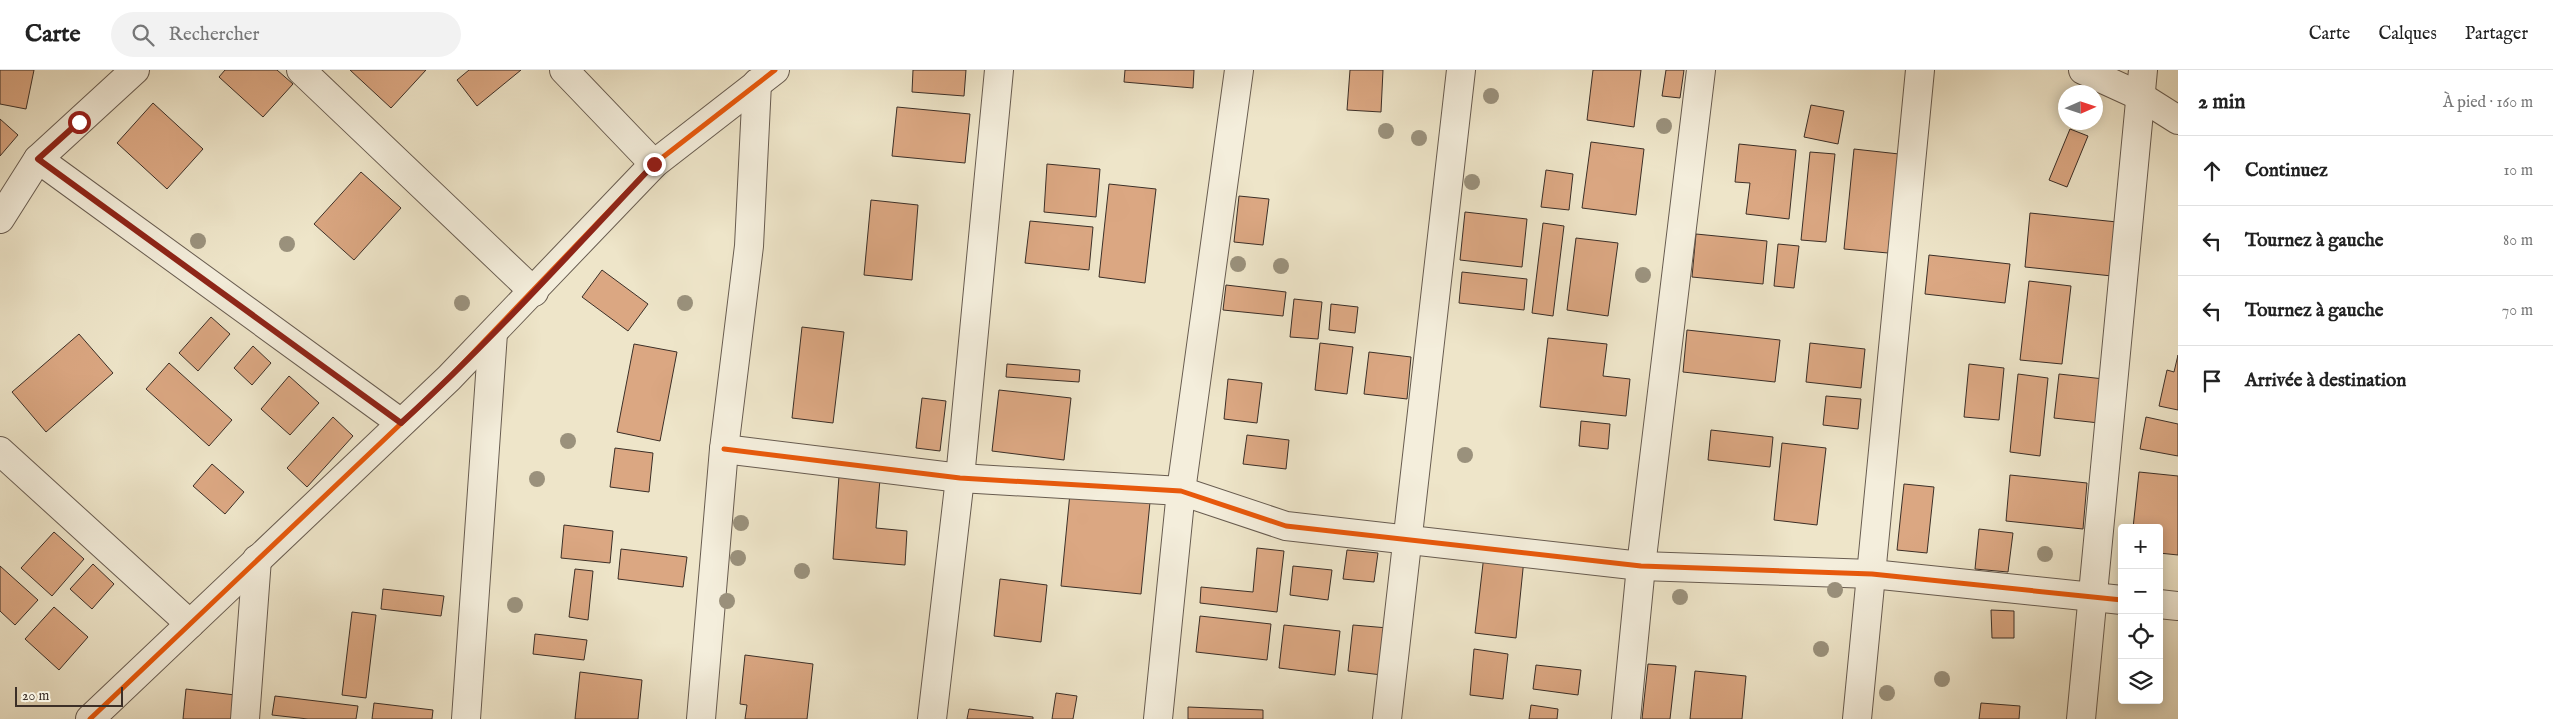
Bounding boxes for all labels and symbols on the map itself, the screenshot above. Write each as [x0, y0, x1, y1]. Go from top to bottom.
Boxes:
north arrow [2058, 85, 2103, 130]
route start [68, 111, 91, 134]
route end [643, 153, 666, 176]
scale bar [15, 684, 122, 707]

